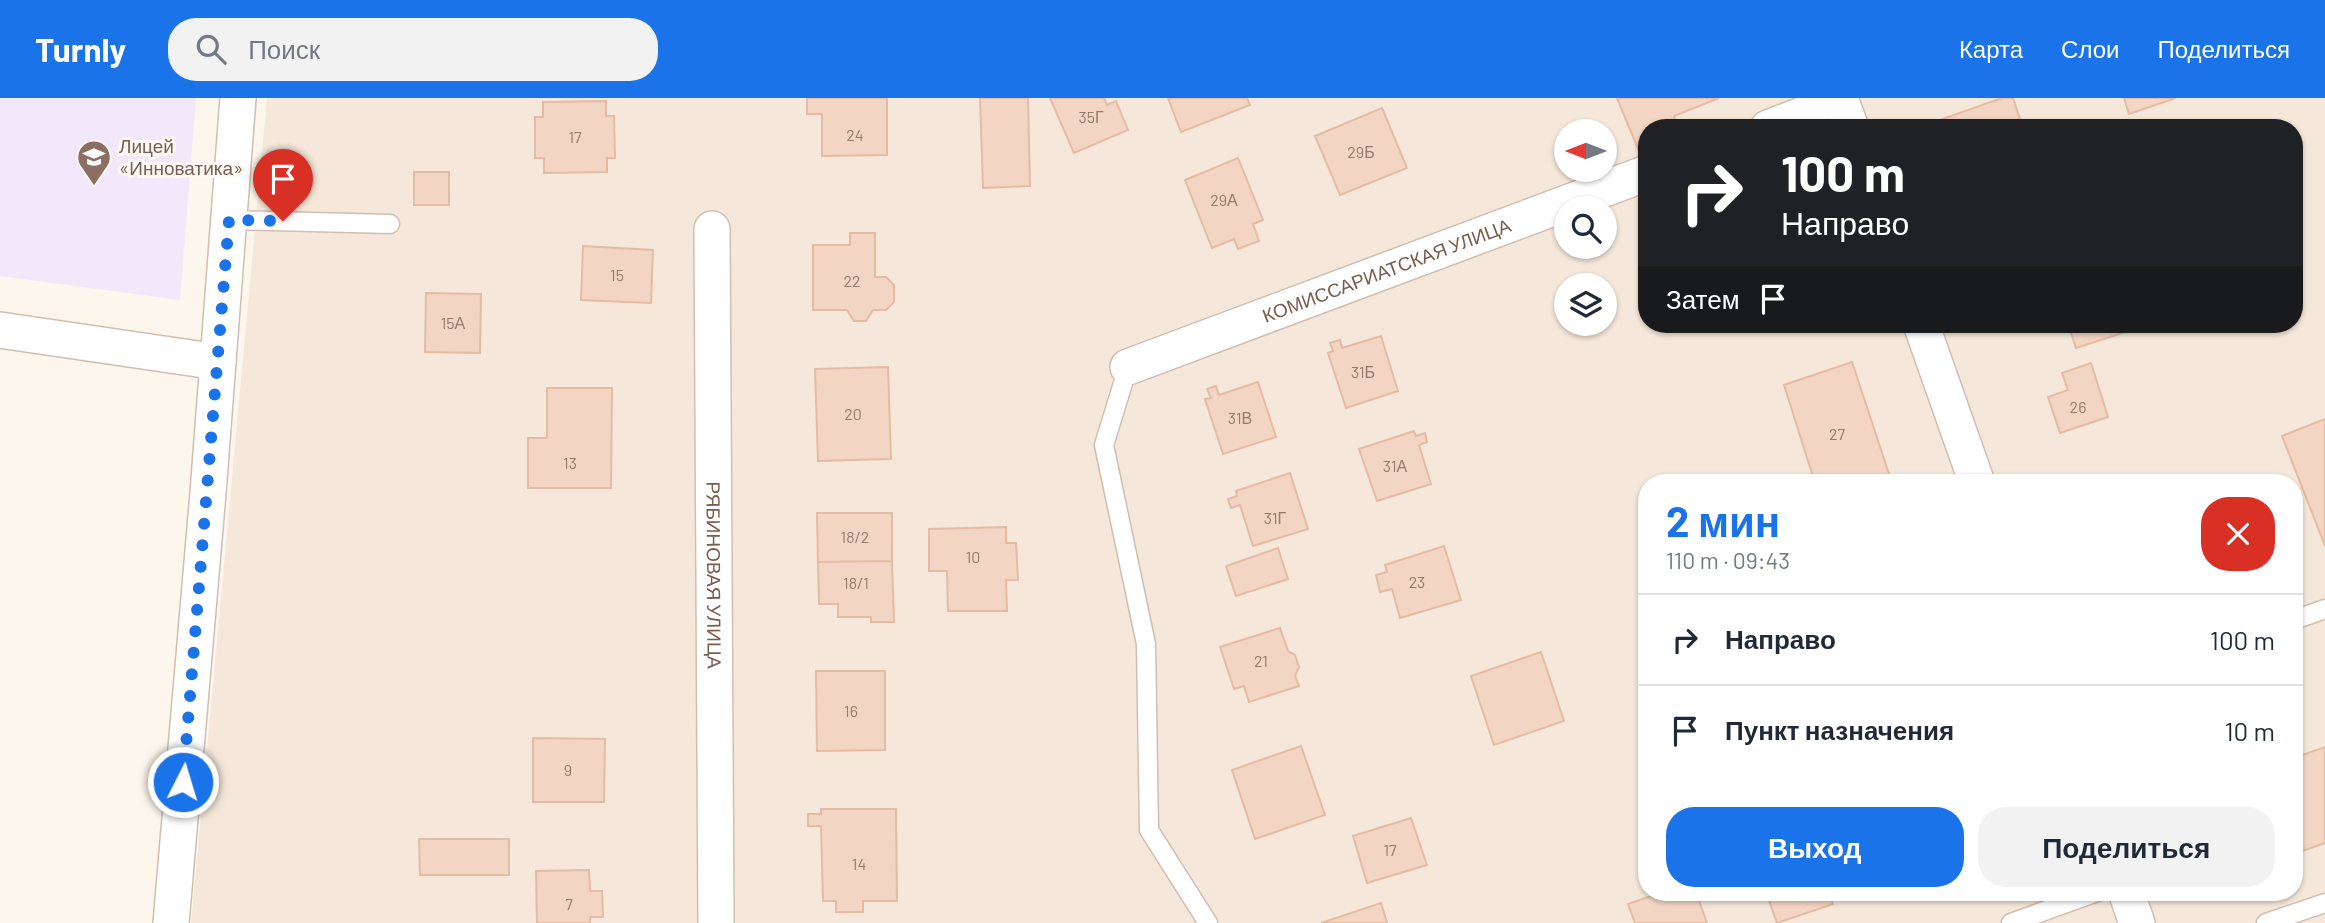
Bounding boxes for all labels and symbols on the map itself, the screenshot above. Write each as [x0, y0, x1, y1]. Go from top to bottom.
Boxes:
house number: 35Г [1078, 107, 1104, 126]
north arrow [1554, 119, 1617, 182]
house number: 24 [846, 125, 864, 144]
house number: 17 [568, 127, 582, 146]
place label: Лицей «Инноватика» [119, 134, 243, 179]
school or university icon: Лицей «Инноватика» [75, 138, 113, 187]
house number: 29Б [1347, 142, 1375, 161]
pin [253, 149, 313, 221]
house number: 29А [1210, 190, 1238, 209]
street label: КОМИССАРИАТСКАЯ УЛИЦА [1259, 213, 1514, 327]
house number: 15 [610, 265, 624, 284]
house number: 22 [843, 271, 861, 290]
house number: 15А [441, 313, 466, 332]
house number: 31Б [1351, 362, 1375, 381]
house number: 26 [2070, 397, 2086, 416]
house number: 20 [844, 404, 862, 423]
house number: 31В [1228, 408, 1252, 427]
house number: 27 [1829, 424, 1845, 443]
house number: 13 [563, 453, 577, 472]
house number: 31А [1383, 456, 1408, 475]
street label: РЯБИНОВАЯ УЛИЦА [702, 481, 727, 669]
house number: 31Г [1264, 508, 1287, 527]
house number: 18/2 [841, 527, 869, 546]
house number: 10 [966, 547, 980, 566]
house number: 23 [1409, 572, 1425, 591]
house number: 18/1 [843, 573, 869, 592]
house number: 21 [1254, 651, 1268, 670]
house number: 16 [844, 701, 858, 720]
position arrow [146, 745, 220, 819]
house number: 9 [564, 760, 572, 779]
house number: 17 [1383, 840, 1397, 859]
house number: 14 [852, 854, 866, 873]
house number: 7 [565, 894, 573, 913]

